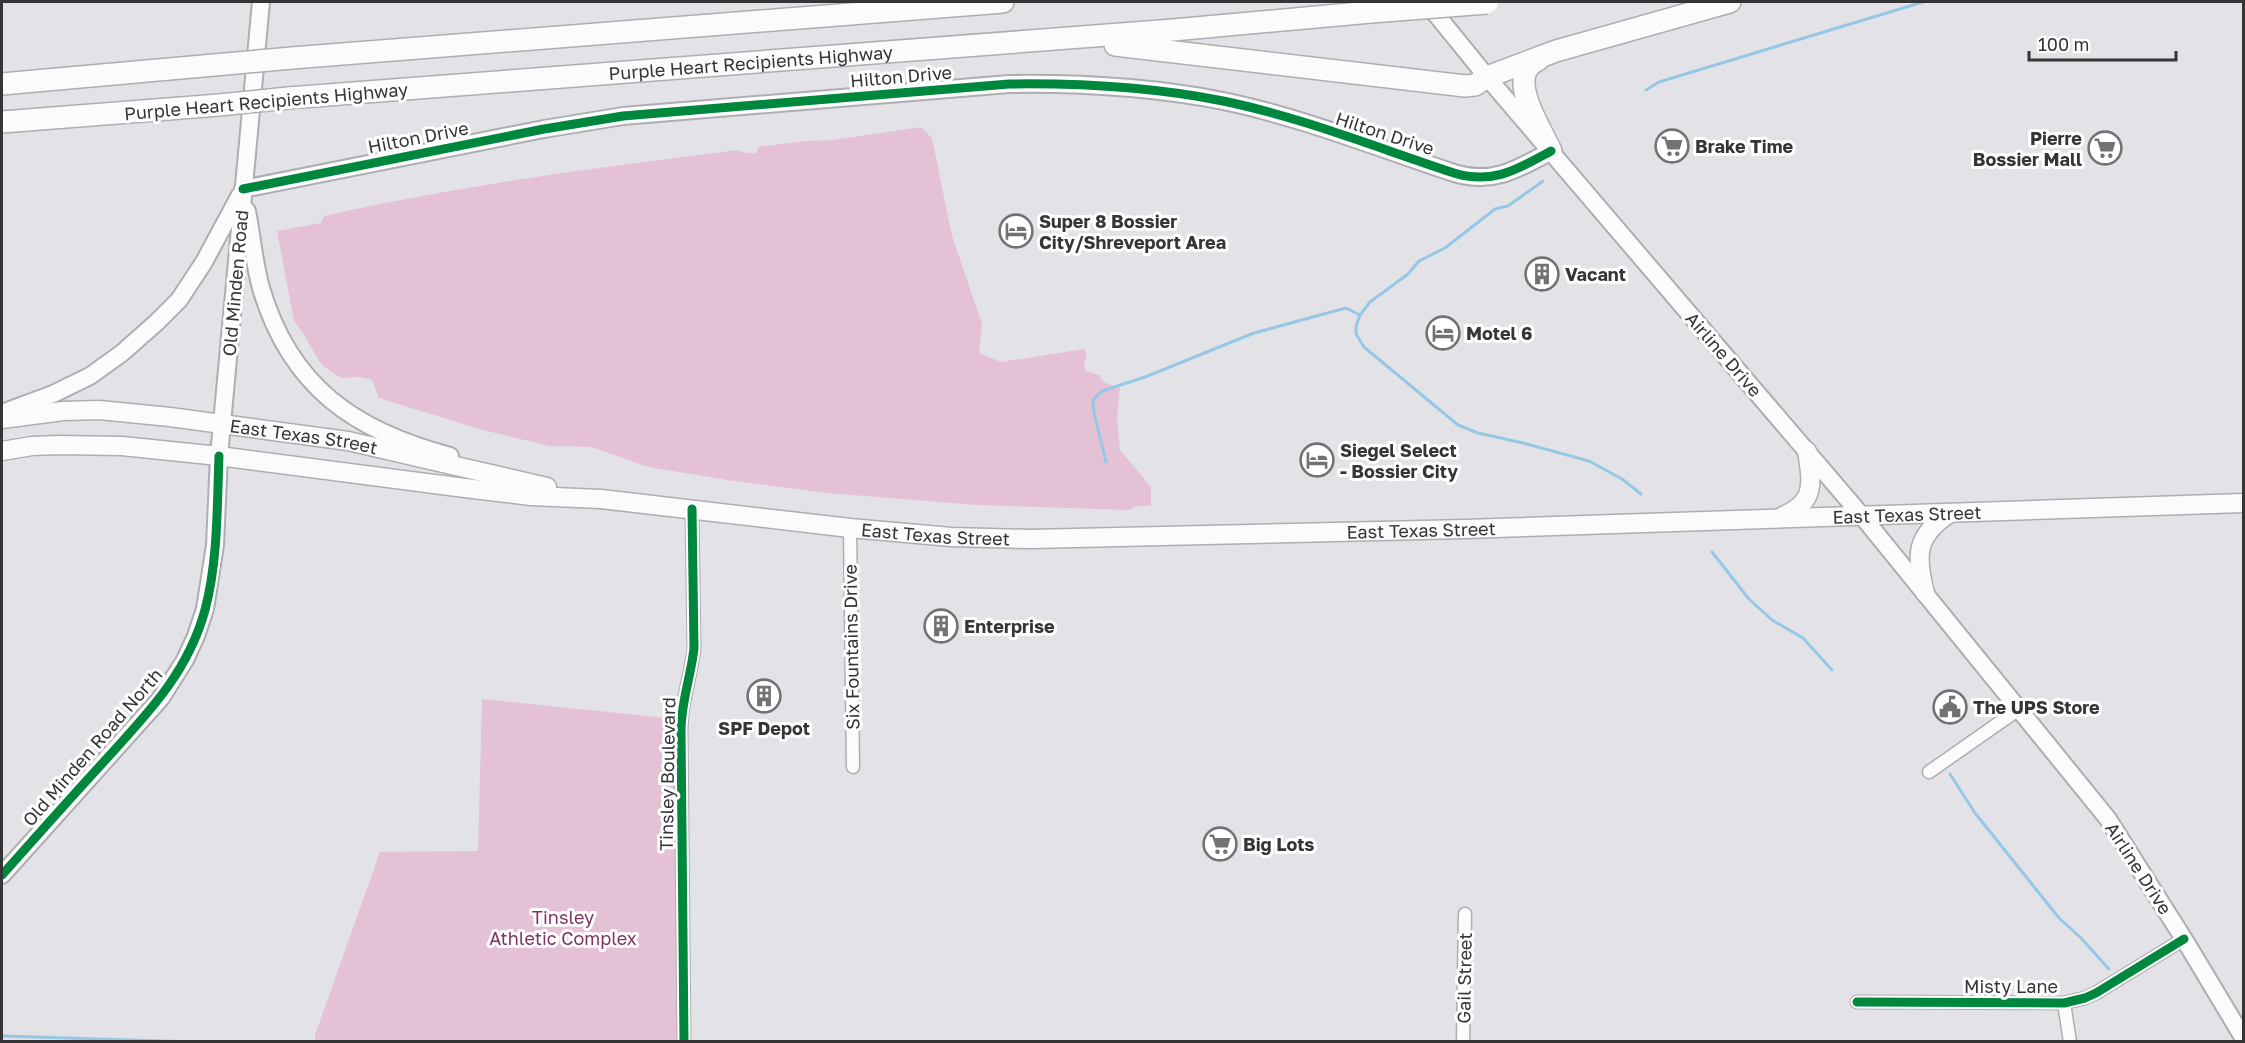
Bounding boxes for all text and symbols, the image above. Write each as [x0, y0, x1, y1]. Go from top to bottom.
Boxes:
scale bar [2029, 24, 2176, 62]
text: 100 m [2038, 33, 2089, 55]
street label: Purple Heart Recipients Highway [608, 41, 894, 84]
street label: Hilton Drive [849, 61, 953, 91]
street label: Purple Heart Recipients Highway [123, 78, 409, 124]
street label: Hilton Drive [1333, 107, 1437, 159]
street label: Hilton Drive [366, 116, 470, 158]
place label: Pierre Bossier Mall [1973, 127, 2082, 170]
supermarket icon: Brake Time [1654, 128, 1690, 164]
supermarket icon: Pierre Bossier Mall [2087, 130, 2123, 166]
place label: Brake Time [1695, 135, 1793, 157]
street label: Old Minden Road [218, 209, 252, 357]
place label: Super 8 Bossier City/Shreveport Area [1039, 210, 1226, 253]
hotel icon: Super 8 Bossier City/Shreveport Area [998, 213, 1034, 249]
building icon: Vacant [1524, 256, 1560, 292]
place label: Vacant [1565, 263, 1626, 285]
street label: Airline Drive [1681, 307, 1767, 401]
hotel icon: Motel 6 [1425, 315, 1461, 351]
place label: Motel 6 [1466, 322, 1533, 344]
street label: East Texas Street [229, 414, 380, 458]
place label: Siegel Select - Bossier City [1340, 439, 1458, 482]
hotel icon: Siegel Select - Bossier City [1299, 442, 1335, 478]
street label: East Texas Street [1832, 501, 1982, 528]
street label: East Texas Street [1346, 517, 1496, 543]
street label: East Texas Street [860, 518, 1010, 549]
street label: Six Fountains Drive [839, 564, 863, 730]
building icon: Enterprise [923, 608, 959, 644]
place label: Enterprise [964, 615, 1055, 637]
street label: Old Minden Road North [18, 664, 166, 830]
building icon: SPF Depot [746, 678, 782, 714]
public building icon: The UPS Store [1932, 689, 1968, 725]
place label: The UPS Store [1973, 696, 2100, 718]
street label: Tinsley Boulevard [655, 697, 679, 851]
place label: SPF Depot [718, 717, 810, 739]
street label: Airline Drive [2101, 818, 2177, 918]
supermarket icon: Big Lots [1202, 826, 1238, 862]
place label: Big Lots [1243, 833, 1314, 855]
park label: Tinsley Athletic Complex [489, 906, 637, 949]
street label: Gail Street [1452, 932, 1476, 1024]
street label: Misty Lane [1964, 975, 2058, 997]

